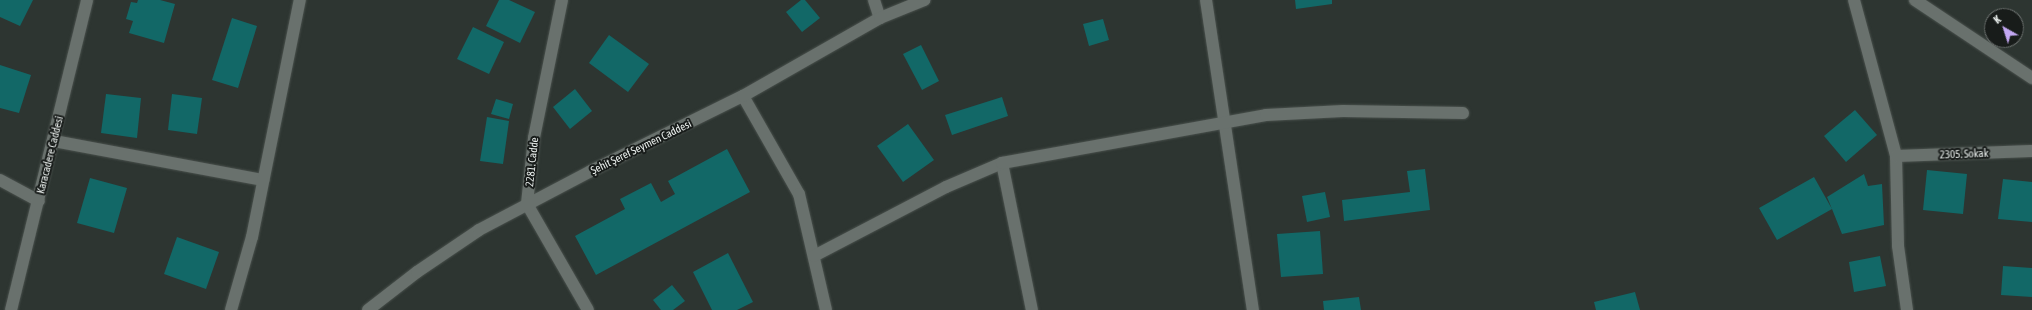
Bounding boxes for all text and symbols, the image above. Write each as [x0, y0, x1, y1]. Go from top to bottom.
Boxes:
north arrow [1984, 8, 2024, 48]
text: K [1991, 13, 2003, 26]
street label: Karacadere Caddesi [34, 115, 66, 195]
street label: Şehit Şeref Seymen Caddesi [589, 117, 693, 177]
street label: 2281. Cadde [523, 137, 541, 187]
street label: 2305. Sokak [1939, 147, 1989, 161]

